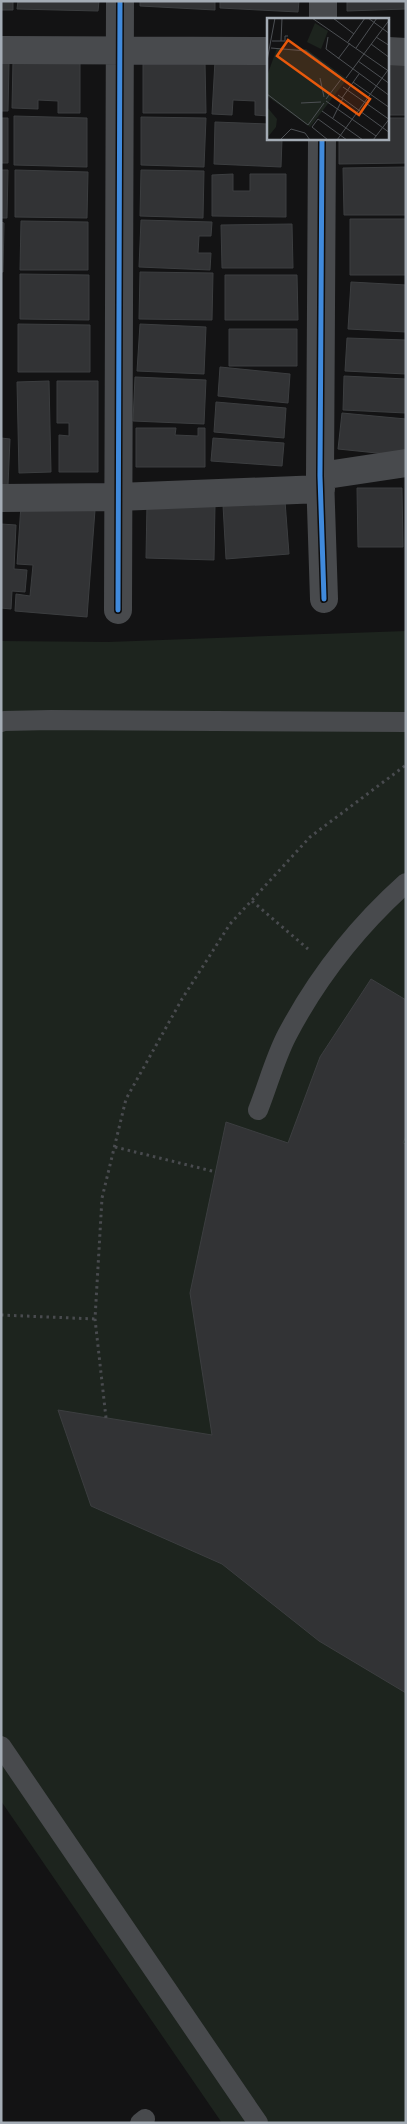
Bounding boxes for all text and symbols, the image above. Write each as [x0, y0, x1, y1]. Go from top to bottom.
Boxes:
inset map [267, 18, 390, 140]

